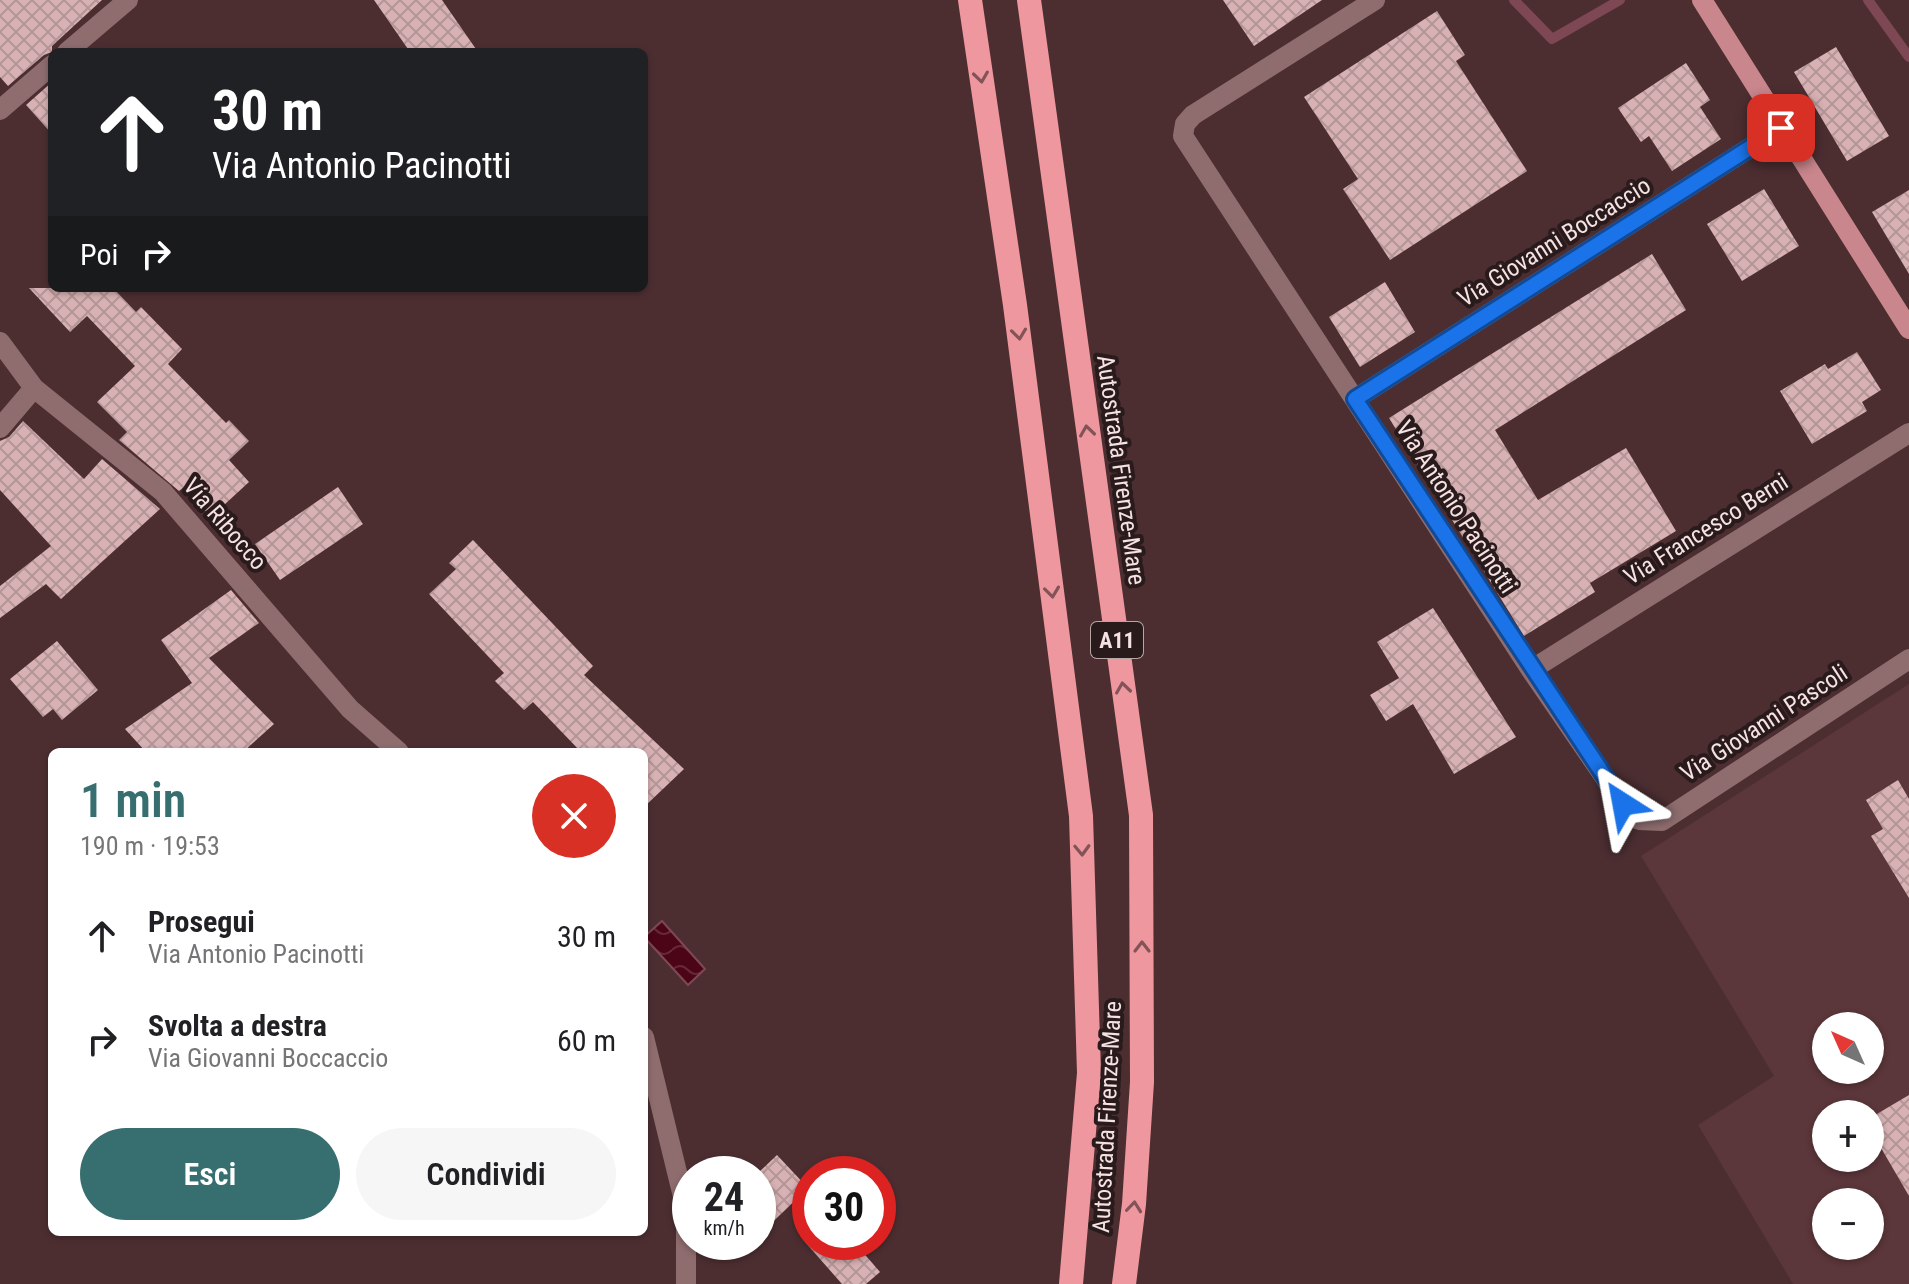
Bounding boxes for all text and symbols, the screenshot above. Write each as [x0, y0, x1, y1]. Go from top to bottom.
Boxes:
one-way arrow [972, 70, 989, 84]
text: 30 m [212, 78, 323, 144]
icon: ahead [80, 80, 184, 184]
pin [1747, 94, 1815, 162]
icon: arrive [1759, 106, 1803, 150]
text: Via Antonio Pacinotti [212, 145, 512, 187]
street label: Via Giovanni Boccaccio [1452, 171, 1656, 313]
icon: right [134, 232, 178, 276]
text: Poi [80, 237, 118, 272]
one-way arrow [1010, 328, 1027, 341]
street label: Autostrada Firenze-Mare [1091, 353, 1151, 587]
street label: Via Antonio Pacinotti [1390, 416, 1522, 598]
one-way arrow [1079, 424, 1096, 438]
street label: Via Francesco Berni [1619, 467, 1793, 591]
street label: Via Ribocco [178, 472, 272, 576]
one-way arrow [1043, 585, 1060, 599]
road number: A11 [1091, 622, 1143, 658]
street label: Via Giovanni Pascoli [1675, 659, 1853, 787]
one-way arrow [1115, 681, 1132, 695]
position arrow [1581, 762, 1665, 846]
text: 1 min [80, 772, 186, 829]
button: close [532, 774, 616, 858]
text: 190 m · 19:53 [80, 831, 220, 861]
one-way arrow [1073, 844, 1090, 857]
text: Prosegui [148, 904, 255, 939]
icon: ahead [80, 914, 124, 958]
text: 30 m [557, 919, 616, 954]
text: Via Antonio Pacinotti [148, 939, 364, 969]
one-way arrow [1133, 940, 1150, 953]
street label: Autostrada Firenze-Mare [1087, 1000, 1127, 1234]
text: Svolta a destra [148, 1008, 327, 1043]
north arrow [1812, 1012, 1884, 1084]
map controls [1812, 1012, 1884, 1260]
icon: right [80, 1018, 124, 1062]
text: 60 m [557, 1023, 616, 1058]
text: Via Giovanni Boccaccio [148, 1043, 388, 1073]
button: + [1812, 1100, 1884, 1172]
button: Esci [80, 1128, 340, 1220]
button: Condividi [356, 1128, 616, 1220]
speed limit sign: 30 [792, 1156, 896, 1260]
text: 24 [704, 1174, 744, 1221]
button: − [1812, 1188, 1884, 1260]
one-way arrow [1125, 1200, 1142, 1213]
text: km/h [703, 1216, 745, 1240]

